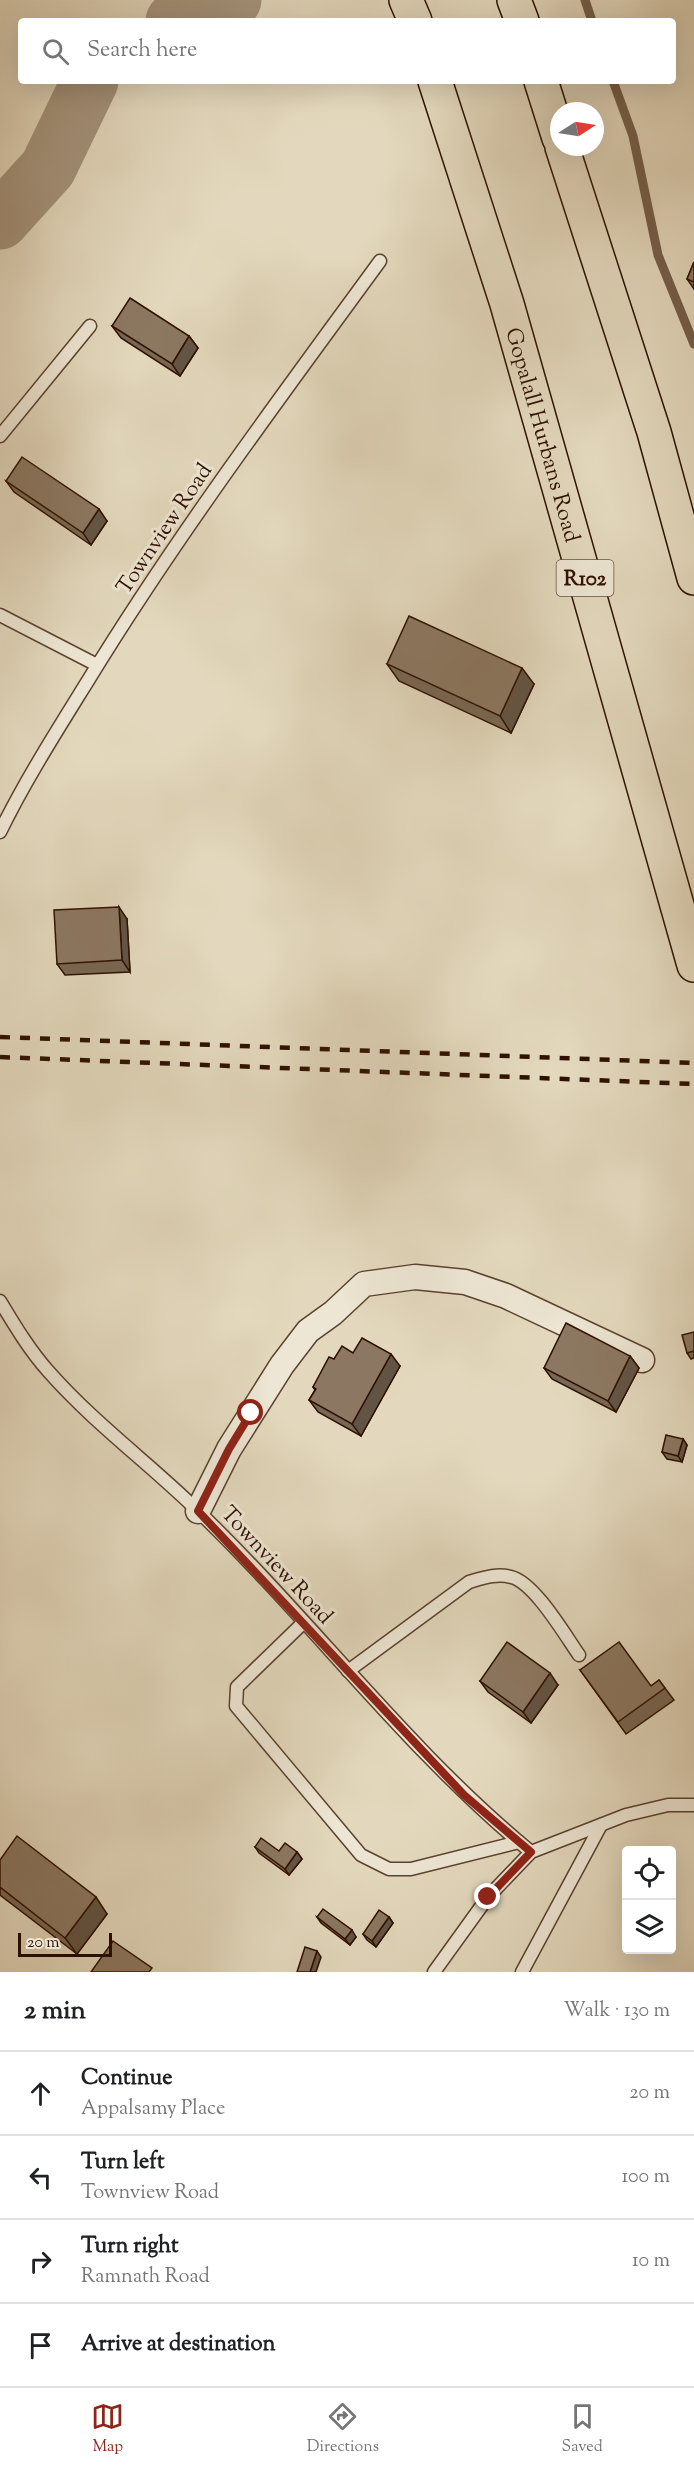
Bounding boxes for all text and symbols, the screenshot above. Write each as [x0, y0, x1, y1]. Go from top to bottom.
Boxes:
search box [18, 18, 676, 84]
icon: search [39, 35, 72, 68]
text: Search here [87, 35, 197, 67]
north arrow [550, 102, 604, 156]
street label: Gopalall Hurbans Road [495, 324, 587, 546]
street label: Townview Road [110, 458, 221, 602]
road number: R102 [556, 560, 614, 596]
route start [237, 1399, 263, 1425]
street label: Townview Road [212, 1500, 339, 1633]
map controls [622, 1846, 676, 1954]
button: locate [622, 1846, 676, 1900]
route end [474, 1883, 500, 1909]
button: layers [622, 1900, 676, 1954]
scale bar [18, 1930, 112, 1958]
text: 20 m [27, 1932, 60, 1955]
text: 2 min [24, 1993, 86, 2030]
text: Walk · 130 m [563, 1997, 670, 2026]
text: Continue [81, 2063, 172, 2095]
icon: ahead [24, 2077, 57, 2110]
text: 20 m [629, 2079, 670, 2108]
text: Appalsamy Place [81, 2095, 225, 2124]
text: Turn left [81, 2147, 164, 2179]
icon: left [24, 2161, 57, 2194]
text: 100 m [621, 2163, 670, 2192]
text: Townview Road [81, 2179, 219, 2208]
text: Turn right [81, 2231, 178, 2263]
icon: right [24, 2245, 57, 2278]
text: 10 m [632, 2247, 670, 2276]
text: Ramnath Road [81, 2263, 210, 2292]
icon: arrive [24, 2329, 57, 2362]
text: Arrive at destination [81, 2329, 276, 2361]
tab: Map [91, 2400, 124, 2459]
tab: Directions [307, 2400, 379, 2459]
tab: Saved [562, 2400, 603, 2459]

